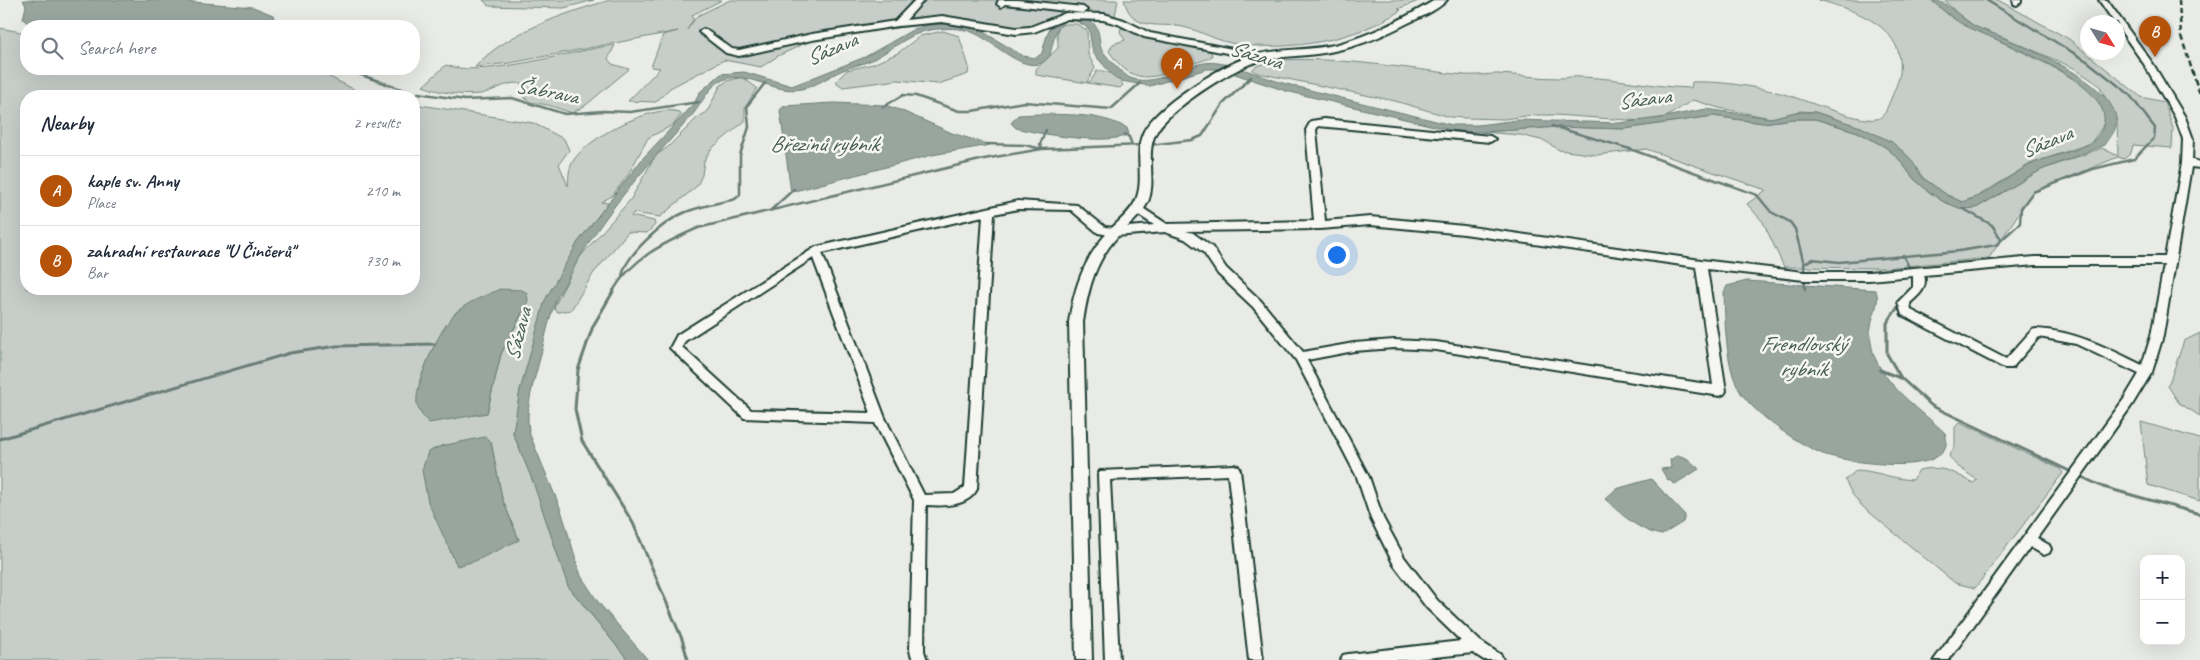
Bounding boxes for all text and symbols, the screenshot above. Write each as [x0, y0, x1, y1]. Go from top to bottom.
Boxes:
north arrow [2080, 15, 2125, 60]
pin: B [2139, 16, 2171, 57]
search box [20, 20, 420, 75]
water label: Sázava [802, 25, 863, 72]
icon: search [38, 34, 66, 62]
water label: Sázava [1226, 34, 1287, 77]
text: Search here [78, 36, 155, 60]
pin: A [1161, 48, 1193, 89]
water label: Šabrava [513, 71, 583, 111]
water label: Sázava [1616, 82, 1674, 116]
text: Nearby [40, 110, 93, 136]
text: 2 results [353, 113, 400, 133]
water label: Sázava [2017, 118, 2078, 165]
water label: Březinů rybník [770, 130, 882, 158]
text: kaple sv. Anny [87, 169, 179, 193]
text: A [52, 181, 60, 201]
text: 210 m [366, 181, 400, 201]
text: Place [87, 193, 115, 213]
text: zahradní restaurace "U Činčerů" [87, 239, 295, 263]
your location [1324, 242, 1350, 268]
text: B [52, 251, 60, 271]
text: 730 m [366, 251, 400, 271]
text: Bar [87, 263, 108, 283]
water label: Sázava [498, 303, 539, 363]
water label: Frendlovský rybník [1760, 330, 1851, 383]
map controls [2140, 555, 2185, 645]
button: + [2140, 555, 2185, 600]
button: − [2140, 600, 2185, 645]

